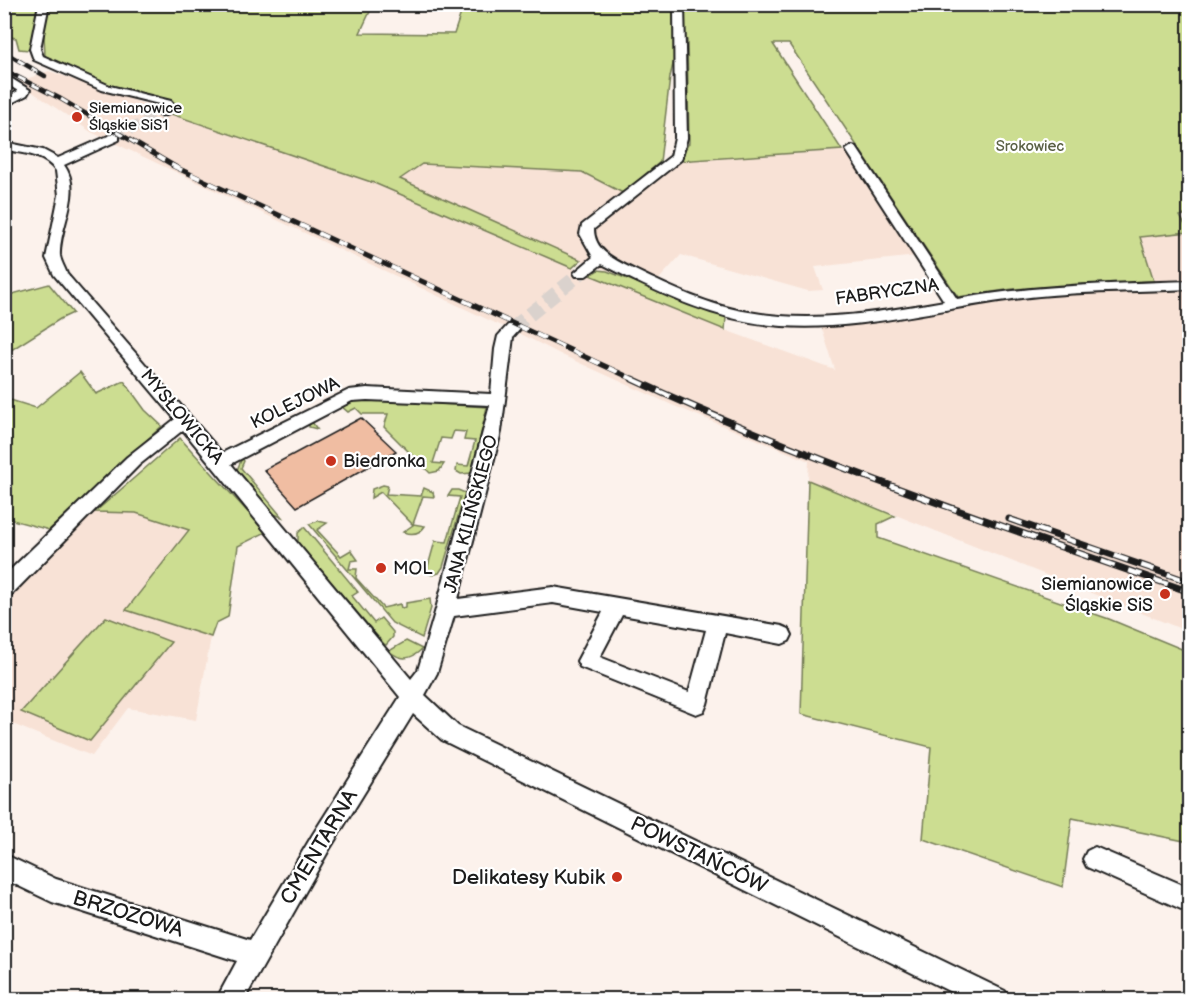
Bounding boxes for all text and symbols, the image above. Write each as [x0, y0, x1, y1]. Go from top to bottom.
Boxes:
place label: Siemianowice Śląskie SiS1 [89, 99, 182, 135]
marker: Siemianowice Śląskie SiS1 [70, 110, 84, 124]
park label: Srokowiec [996, 137, 1064, 156]
street label: FABRYCZNA [834, 274, 940, 310]
street label: MYSŁOWICKA [136, 365, 228, 469]
street label: KOLEJOWA [247, 373, 343, 433]
street label: JANA KILIŃSKIEGO [438, 432, 502, 595]
place label: Biedronka [343, 451, 426, 472]
marker: Biedronka [324, 454, 338, 468]
place label: MOL [393, 558, 433, 579]
marker: MOL [374, 561, 388, 575]
place label: Siemianowice Śląskie SiS [1041, 574, 1153, 616]
marker: Siemianowice Śląskie SiS [1158, 587, 1172, 601]
street label: CMENTARNA [275, 785, 363, 909]
street label: POWSTAŃCÓW [626, 811, 772, 899]
place label: Delikatesy Kubik [452, 865, 606, 890]
marker: Delikatesy Kubik [610, 870, 624, 884]
street label: BRZOZOWA [70, 885, 186, 943]

